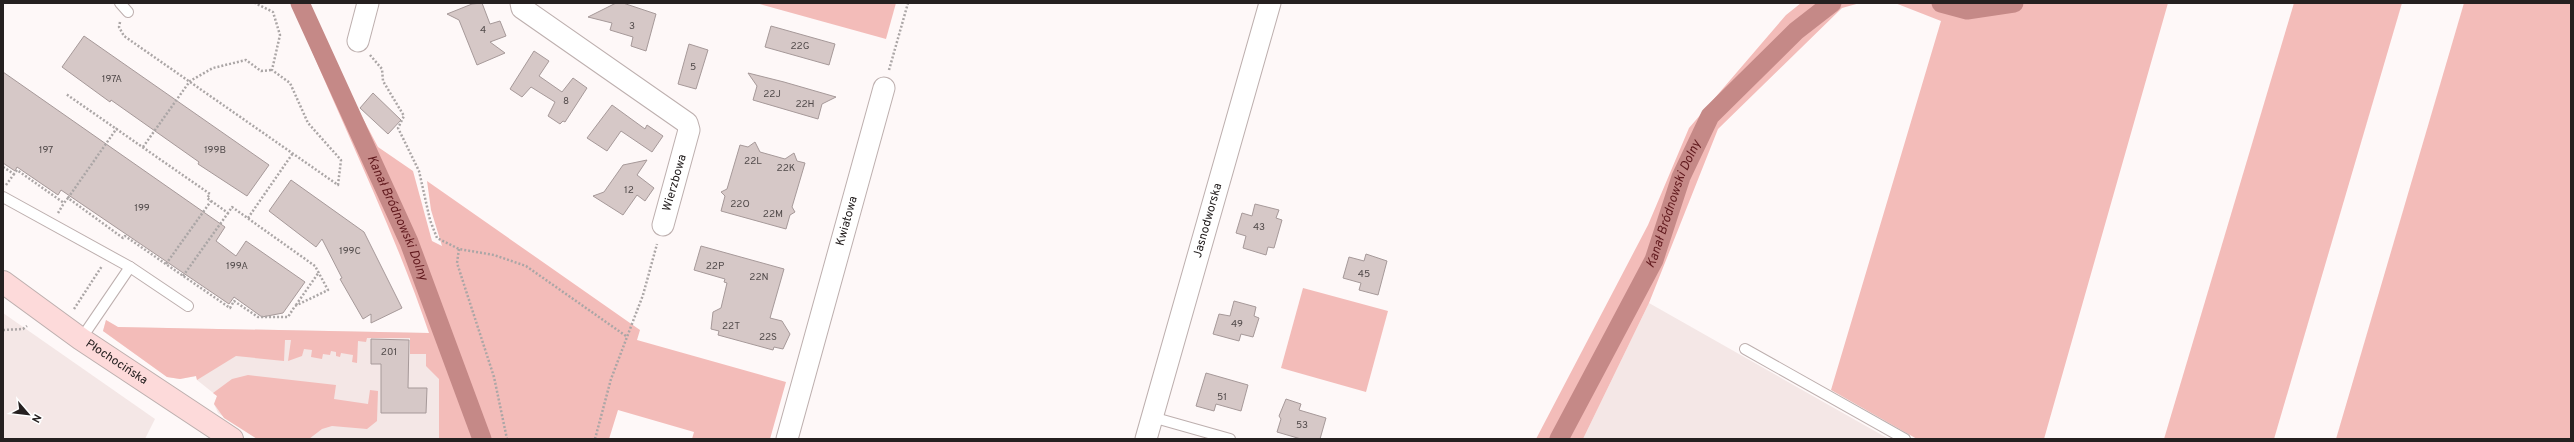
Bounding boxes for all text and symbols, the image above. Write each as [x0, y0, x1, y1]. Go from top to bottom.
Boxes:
house number: 3 [629, 20, 635, 33]
house number: 4 [480, 24, 486, 37]
house number: 22G [790, 40, 810, 53]
house number: 5 [690, 61, 696, 74]
house number: 197A [102, 73, 122, 86]
house number: 22J [763, 88, 781, 101]
house number: 8 [563, 95, 569, 108]
house number: 22H [795, 98, 815, 111]
water label: Kanał Bródnowski Dolny [1643, 137, 1706, 271]
house number: 197 [39, 144, 53, 157]
house number: 199B [204, 144, 226, 157]
water label: Kanał Bródnowski Dolny [363, 153, 431, 284]
street label: Wierzbowa [659, 153, 691, 213]
house number: 22L [744, 155, 762, 168]
house number: 22K [777, 162, 796, 175]
street label: Jasnodworska [1190, 182, 1226, 260]
house number: 12 [624, 184, 634, 197]
street label: Kwiatowa [833, 194, 862, 248]
house number: 22O [730, 198, 750, 211]
house number: 199 [134, 202, 150, 215]
house number: 22M [763, 208, 783, 221]
house number: 43 [1253, 221, 1265, 234]
house number: 199C [339, 245, 361, 258]
house number: 199A [226, 260, 248, 273]
house number: 22P [706, 260, 724, 273]
house number: 45 [1358, 268, 1370, 281]
house number: 22N [749, 271, 769, 284]
house number: 49 [1231, 318, 1243, 331]
house number: 22T [722, 320, 740, 333]
house number: 22S [759, 331, 777, 344]
street label: Płochocińska [82, 336, 150, 389]
house number: 201 [381, 346, 397, 359]
house number: 51 [1217, 391, 1227, 404]
north arrow [8, 394, 48, 434]
text: N [28, 411, 44, 425]
house number: 53 [1296, 419, 1308, 432]

